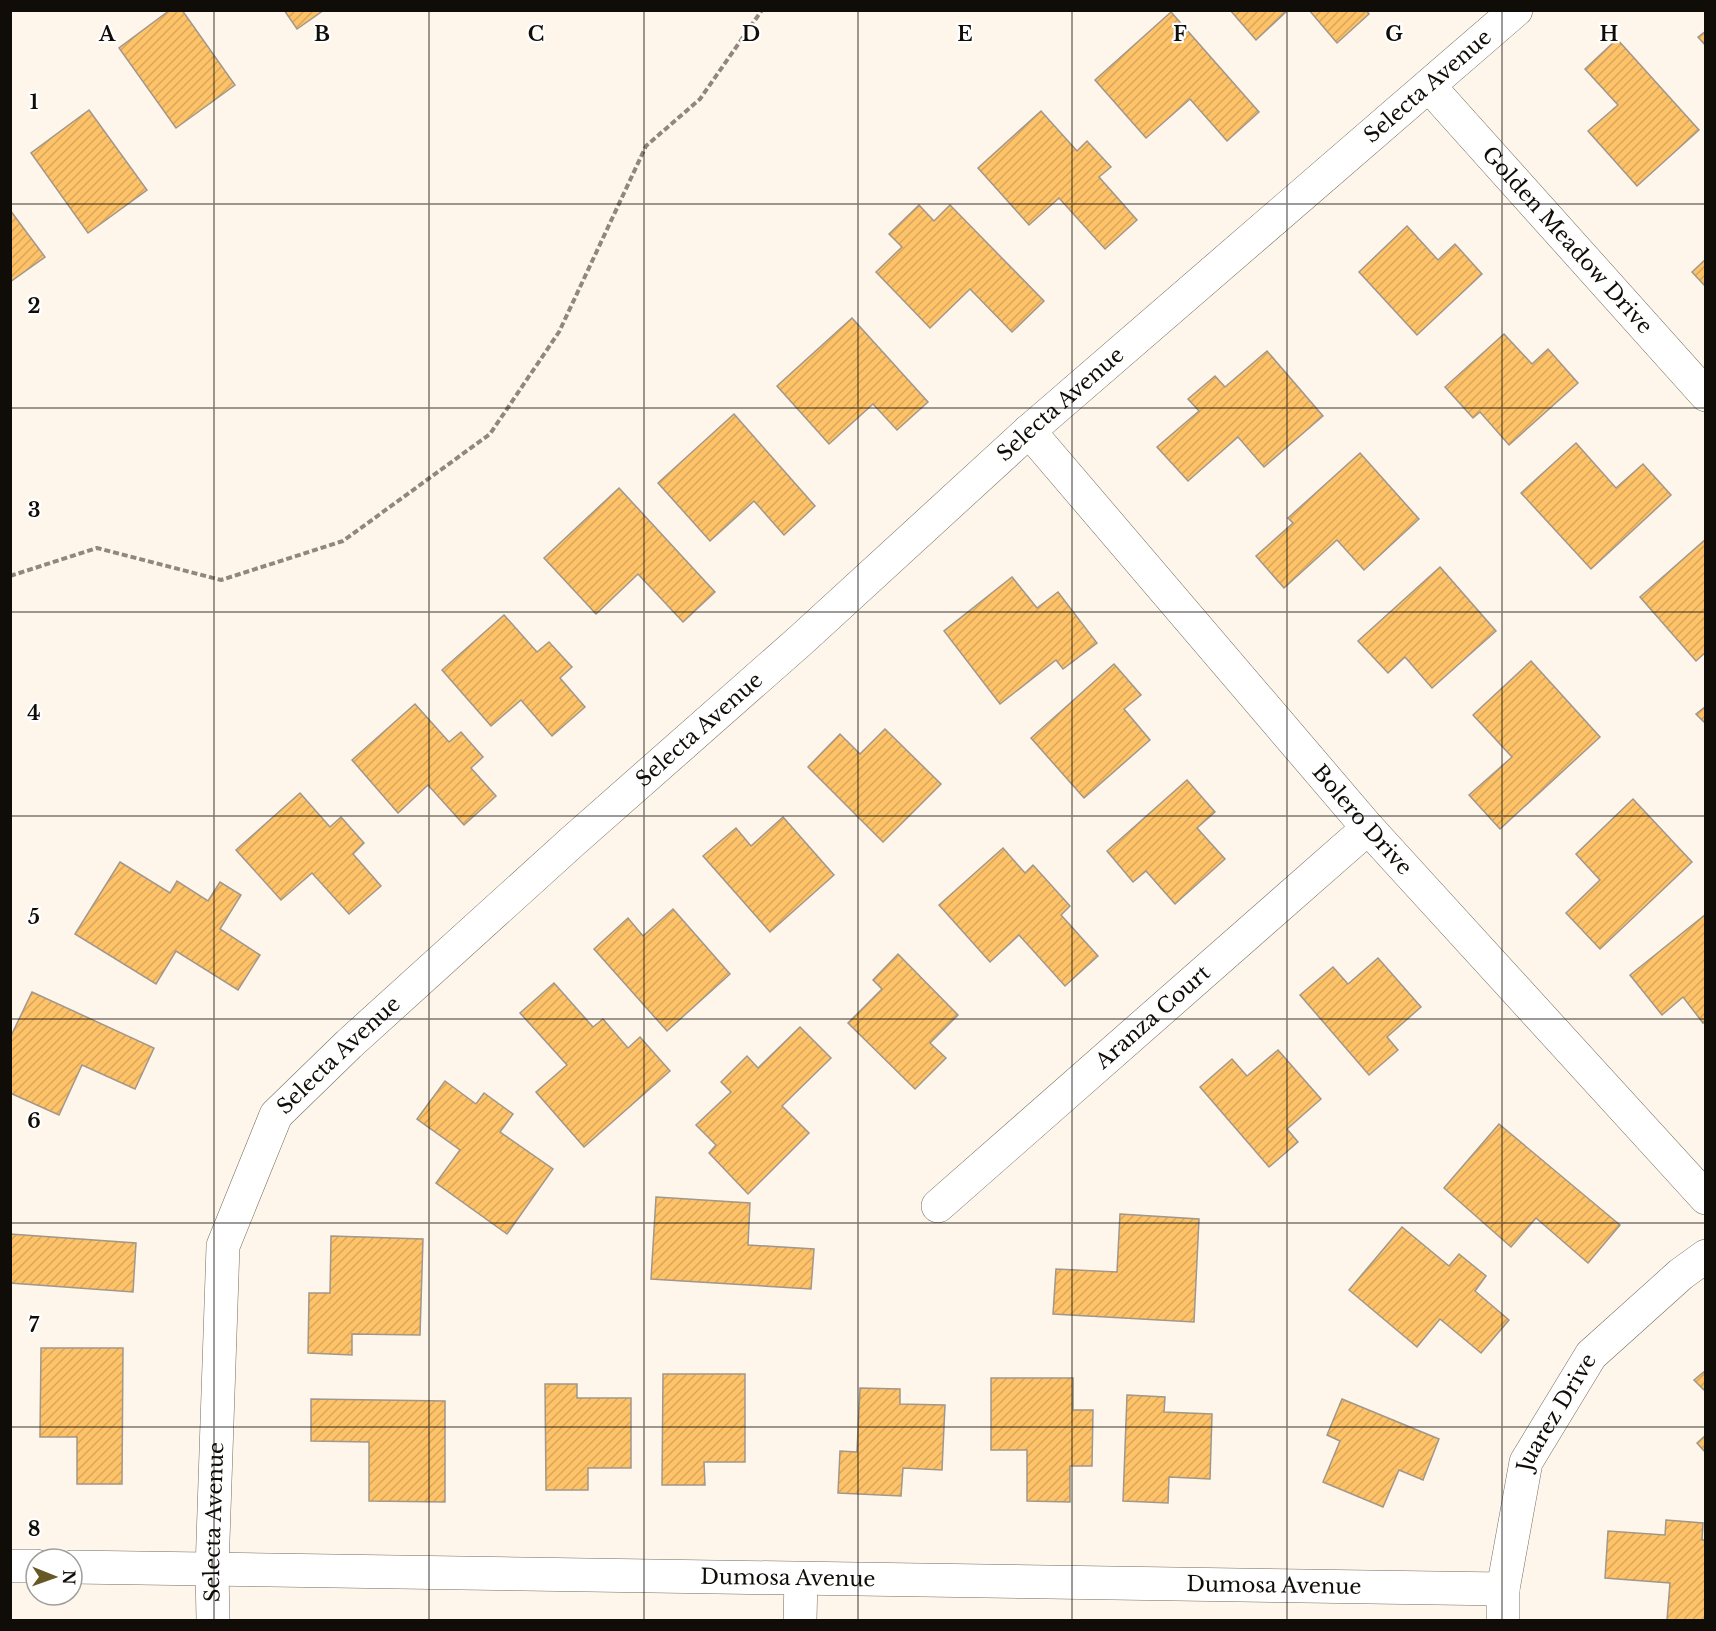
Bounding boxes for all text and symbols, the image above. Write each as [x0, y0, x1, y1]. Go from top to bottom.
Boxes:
text: A [98, 22, 116, 46]
text: B [314, 22, 330, 46]
text: C [528, 22, 544, 46]
text: D [742, 22, 760, 46]
text: E [957, 22, 973, 46]
text: F [1173, 22, 1187, 46]
text: G [1385, 22, 1403, 46]
text: H [1600, 22, 1619, 46]
street label: Selecta Avenue [1359, 24, 1497, 149]
text: 1 [30, 90, 39, 114]
street label: Golden Meadow Drive [1477, 141, 1658, 339]
text: 2 [27, 294, 41, 318]
street label: Selecta Avenue [991, 342, 1129, 467]
text: 3 [28, 498, 40, 522]
street label: Selecta Avenue [631, 667, 768, 792]
text: 4 [27, 701, 41, 725]
street label: Bolero Drive [1307, 759, 1417, 880]
text: 5 [28, 905, 40, 929]
street label: Aranza Court [1089, 960, 1216, 1075]
street label: Selecta Avenue [271, 991, 406, 1120]
text: 6 [27, 1109, 41, 1133]
text: 7 [29, 1313, 40, 1337]
street label: Juarez Drive [1511, 1349, 1602, 1476]
street label: Selecta Avenue [199, 1441, 229, 1602]
text: 8 [28, 1517, 40, 1541]
north arrow [24, 1547, 84, 1607]
street label: Dumosa Avenue [700, 1564, 876, 1592]
text: N [59, 1570, 79, 1585]
street label: Dumosa Avenue [1186, 1571, 1362, 1600]

